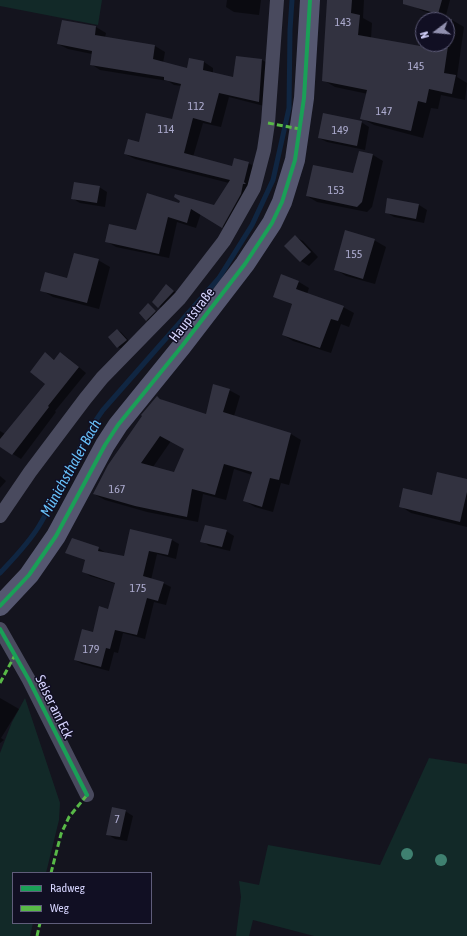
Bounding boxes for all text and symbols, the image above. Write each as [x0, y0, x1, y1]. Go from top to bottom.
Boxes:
north arrow [415, 12, 455, 52]
house number: 143 [335, 15, 351, 29]
text: N [418, 30, 431, 40]
house number: 145 [408, 59, 424, 73]
house number: 112 [188, 99, 204, 113]
house number: 147 [376, 104, 392, 118]
house number: 114 [158, 122, 174, 136]
house number: 149 [332, 123, 348, 137]
house number: 153 [328, 183, 344, 197]
house number: 155 [346, 247, 362, 261]
street label: Hauptstraße [166, 284, 218, 346]
water label: Münichsthaler Bach [37, 416, 105, 520]
house number: 167 [109, 482, 125, 496]
house number: 175 [130, 581, 146, 595]
house number: 179 [83, 642, 99, 656]
street label: Seiser am Eck [31, 672, 77, 742]
house number: 7 [114, 812, 120, 826]
legend [12, 872, 152, 924]
text: Radweg [50, 881, 85, 895]
text: Weg [50, 901, 69, 915]

